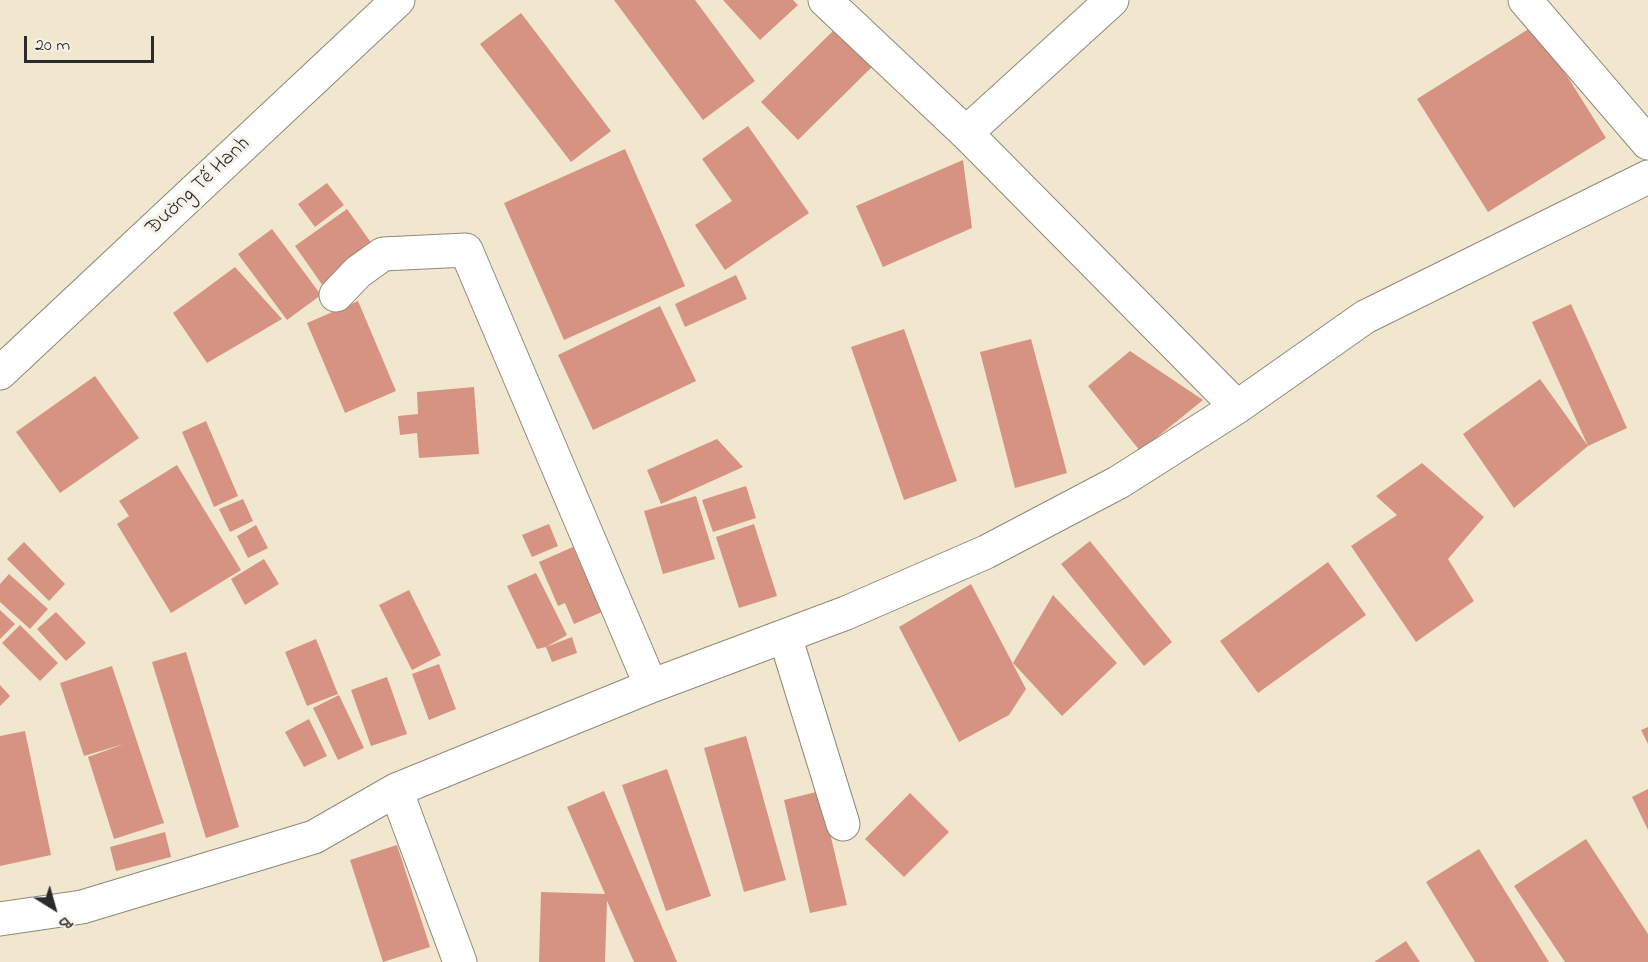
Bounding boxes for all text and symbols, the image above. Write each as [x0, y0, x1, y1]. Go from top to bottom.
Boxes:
scale bar [27, 24, 158, 62]
text: 20 m [35, 33, 70, 59]
street label: Đường Tế Hanh [142, 132, 256, 242]
north arrow [24, 878, 84, 938]
text: B [53, 910, 76, 935]

